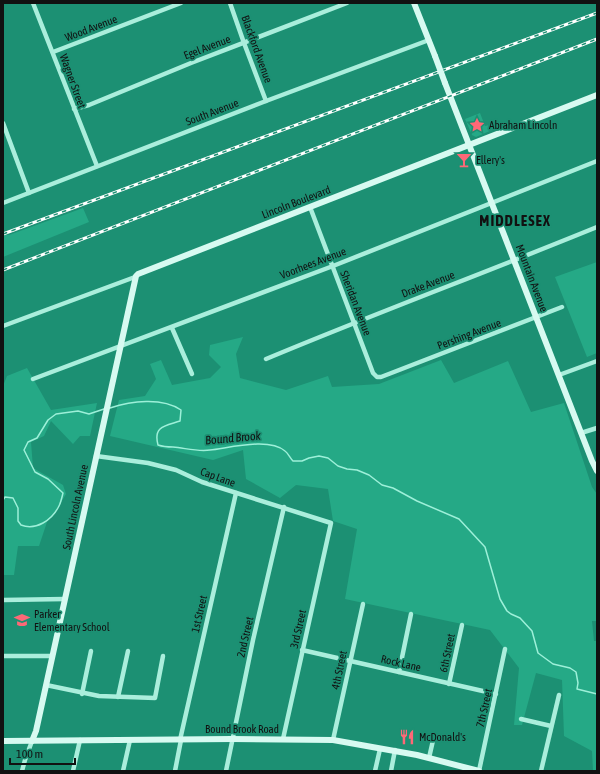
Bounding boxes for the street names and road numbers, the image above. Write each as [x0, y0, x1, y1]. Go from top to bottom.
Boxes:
street label: Wood Avenue [63, 13, 119, 43]
street label: Blackford Avenue [239, 14, 275, 84]
street label: Egel Avenue [182, 33, 232, 61]
street label: Wagner Street [58, 52, 88, 110]
street label: South Avenue [184, 96, 240, 128]
street label: Lincoln Boulevard [260, 183, 332, 221]
street label: Mountain Avenue [514, 243, 550, 313]
street label: Voorhees Avenue [278, 245, 348, 281]
street label: Drake Avenue [400, 268, 456, 300]
street label: Sheridan Avenue [338, 269, 374, 337]
street label: Pershing Avenue [435, 316, 503, 352]
street label: South Lincoln Avenue [60, 463, 90, 551]
street label: Cap Lane [199, 465, 237, 489]
street label: 1st Street [189, 594, 209, 634]
street label: 3rd Street [288, 609, 308, 649]
street label: 2nd Street [235, 615, 255, 659]
street label: 6th Street [437, 633, 457, 673]
street label: 4th Street [329, 650, 349, 690]
street label: Rock Lane [380, 653, 422, 673]
street label: 7th Street [474, 687, 494, 729]
street label: Bound Brook Road [205, 723, 279, 735]

